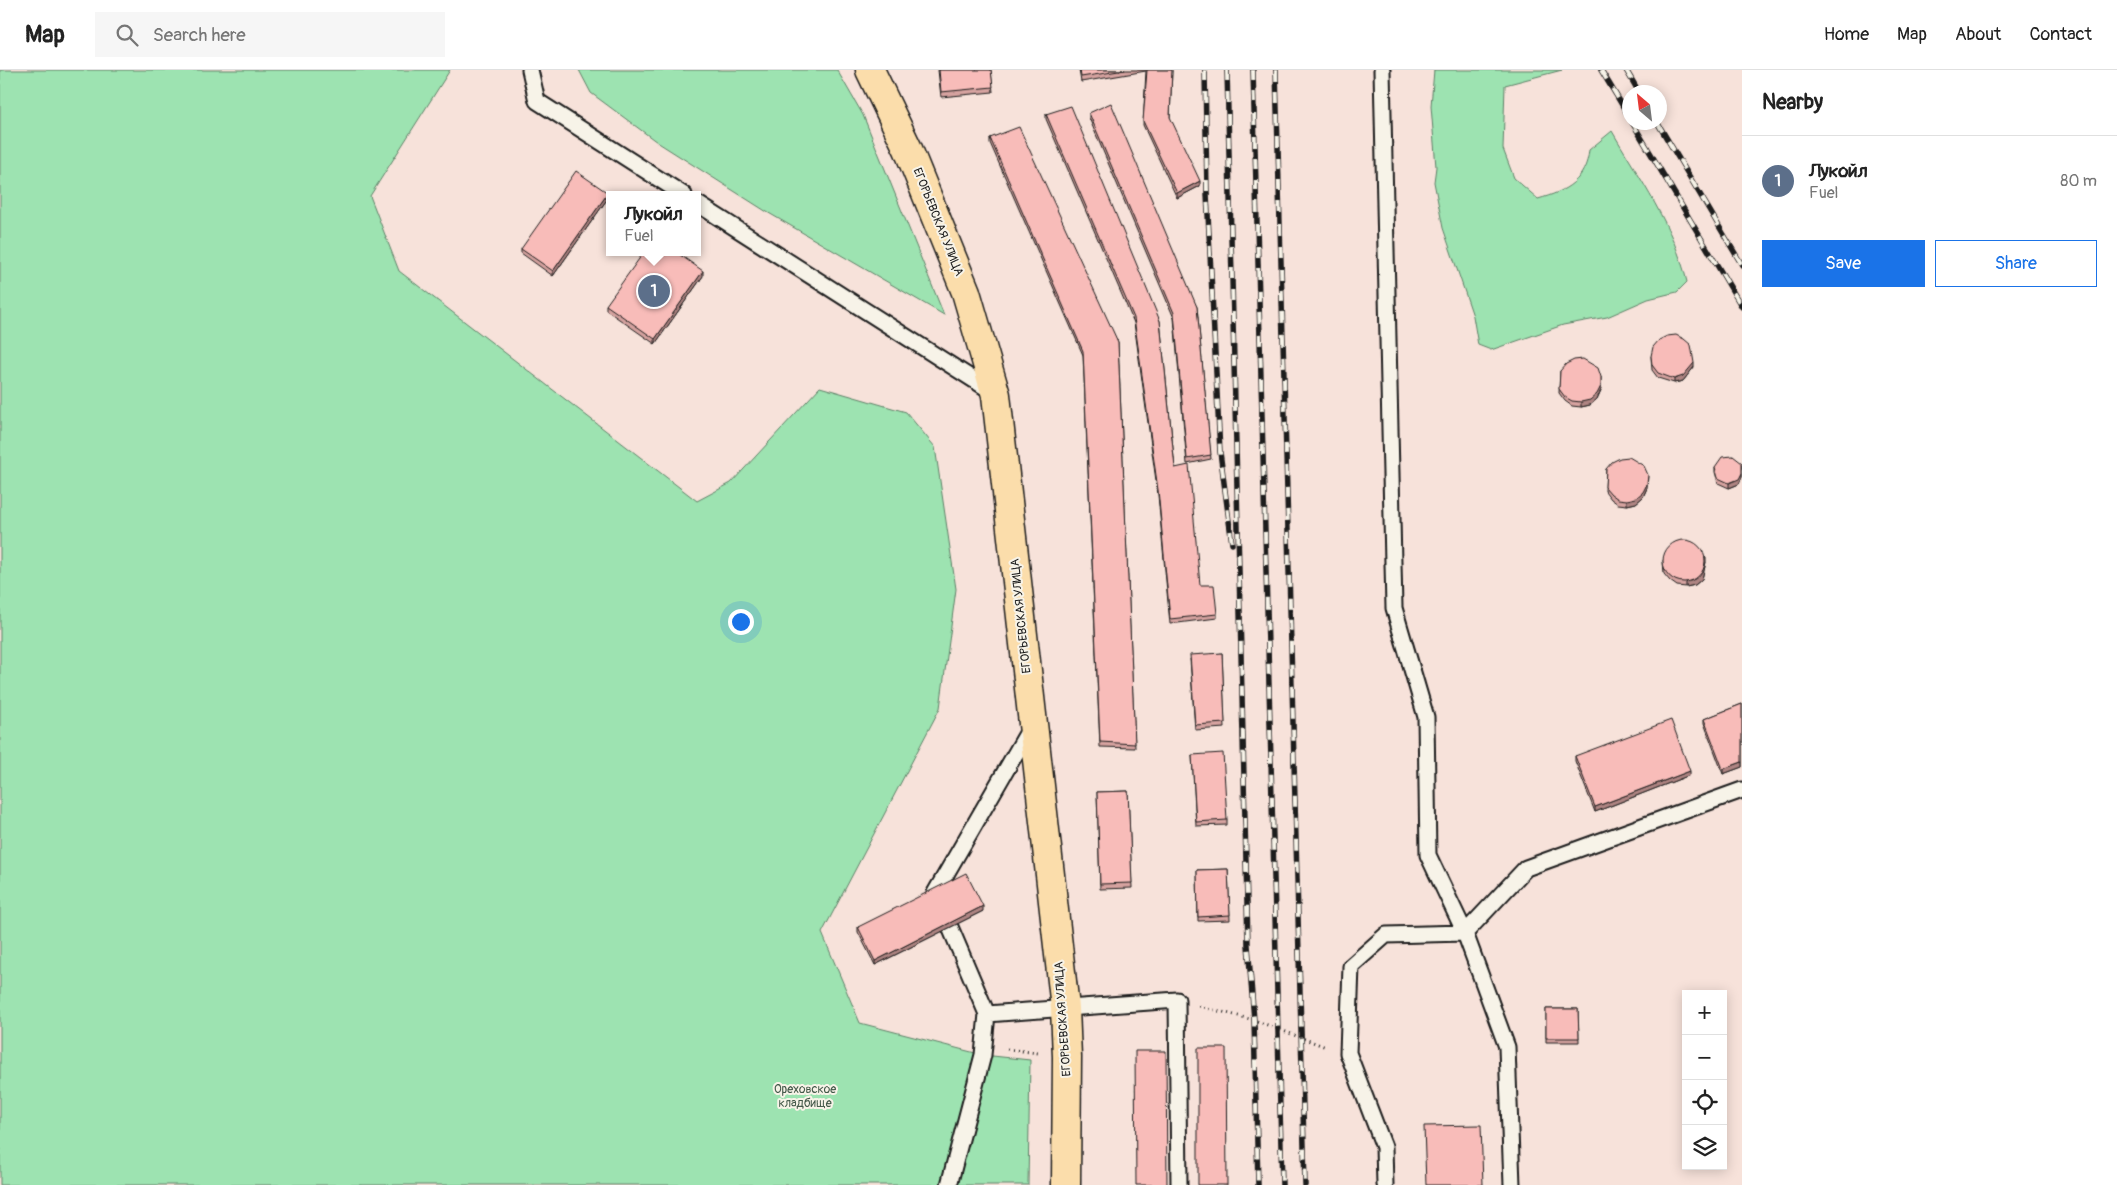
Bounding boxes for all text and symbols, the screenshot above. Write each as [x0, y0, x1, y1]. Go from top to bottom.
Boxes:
search box [95, 12, 445, 57]
text: Map [25, 20, 65, 49]
icon: search [113, 21, 141, 49]
text: Search here [153, 23, 246, 47]
text: Home [1824, 23, 1869, 46]
text: Map [1897, 23, 1927, 46]
text: About [1955, 23, 2001, 46]
text: Contact [2029, 23, 2092, 46]
north arrow [1622, 85, 1667, 130]
text: Nearby [1762, 89, 1823, 116]
text: Лукойл [1809, 159, 1868, 183]
street label: ЕГОРЬЕВСКАЯ УЛИЦА [909, 166, 967, 278]
text: 1 [1775, 171, 1781, 191]
text: 80 m [2060, 171, 2097, 191]
text: Fuel [1809, 183, 1838, 203]
popup [606, 191, 701, 256]
text: Лукойл [624, 202, 683, 226]
text: Fuel [624, 226, 654, 246]
button: Save [1762, 240, 1925, 287]
button: Share [1935, 240, 2097, 287]
pin: 1 [638, 272, 670, 310]
street label: ЕГОРЬЕВСКАЯ УЛИЦА [1007, 558, 1034, 674]
your location [728, 609, 754, 635]
street label: ЕГОРЬЕВСКАЯ УЛИЦА [1051, 961, 1075, 1077]
map controls [1682, 990, 1727, 1170]
button: + [1682, 990, 1727, 1035]
button: − [1682, 1035, 1727, 1080]
button: locate [1682, 1080, 1727, 1125]
park label: Ореховское кладбище [774, 1082, 836, 1111]
button: layers [1682, 1125, 1727, 1170]

